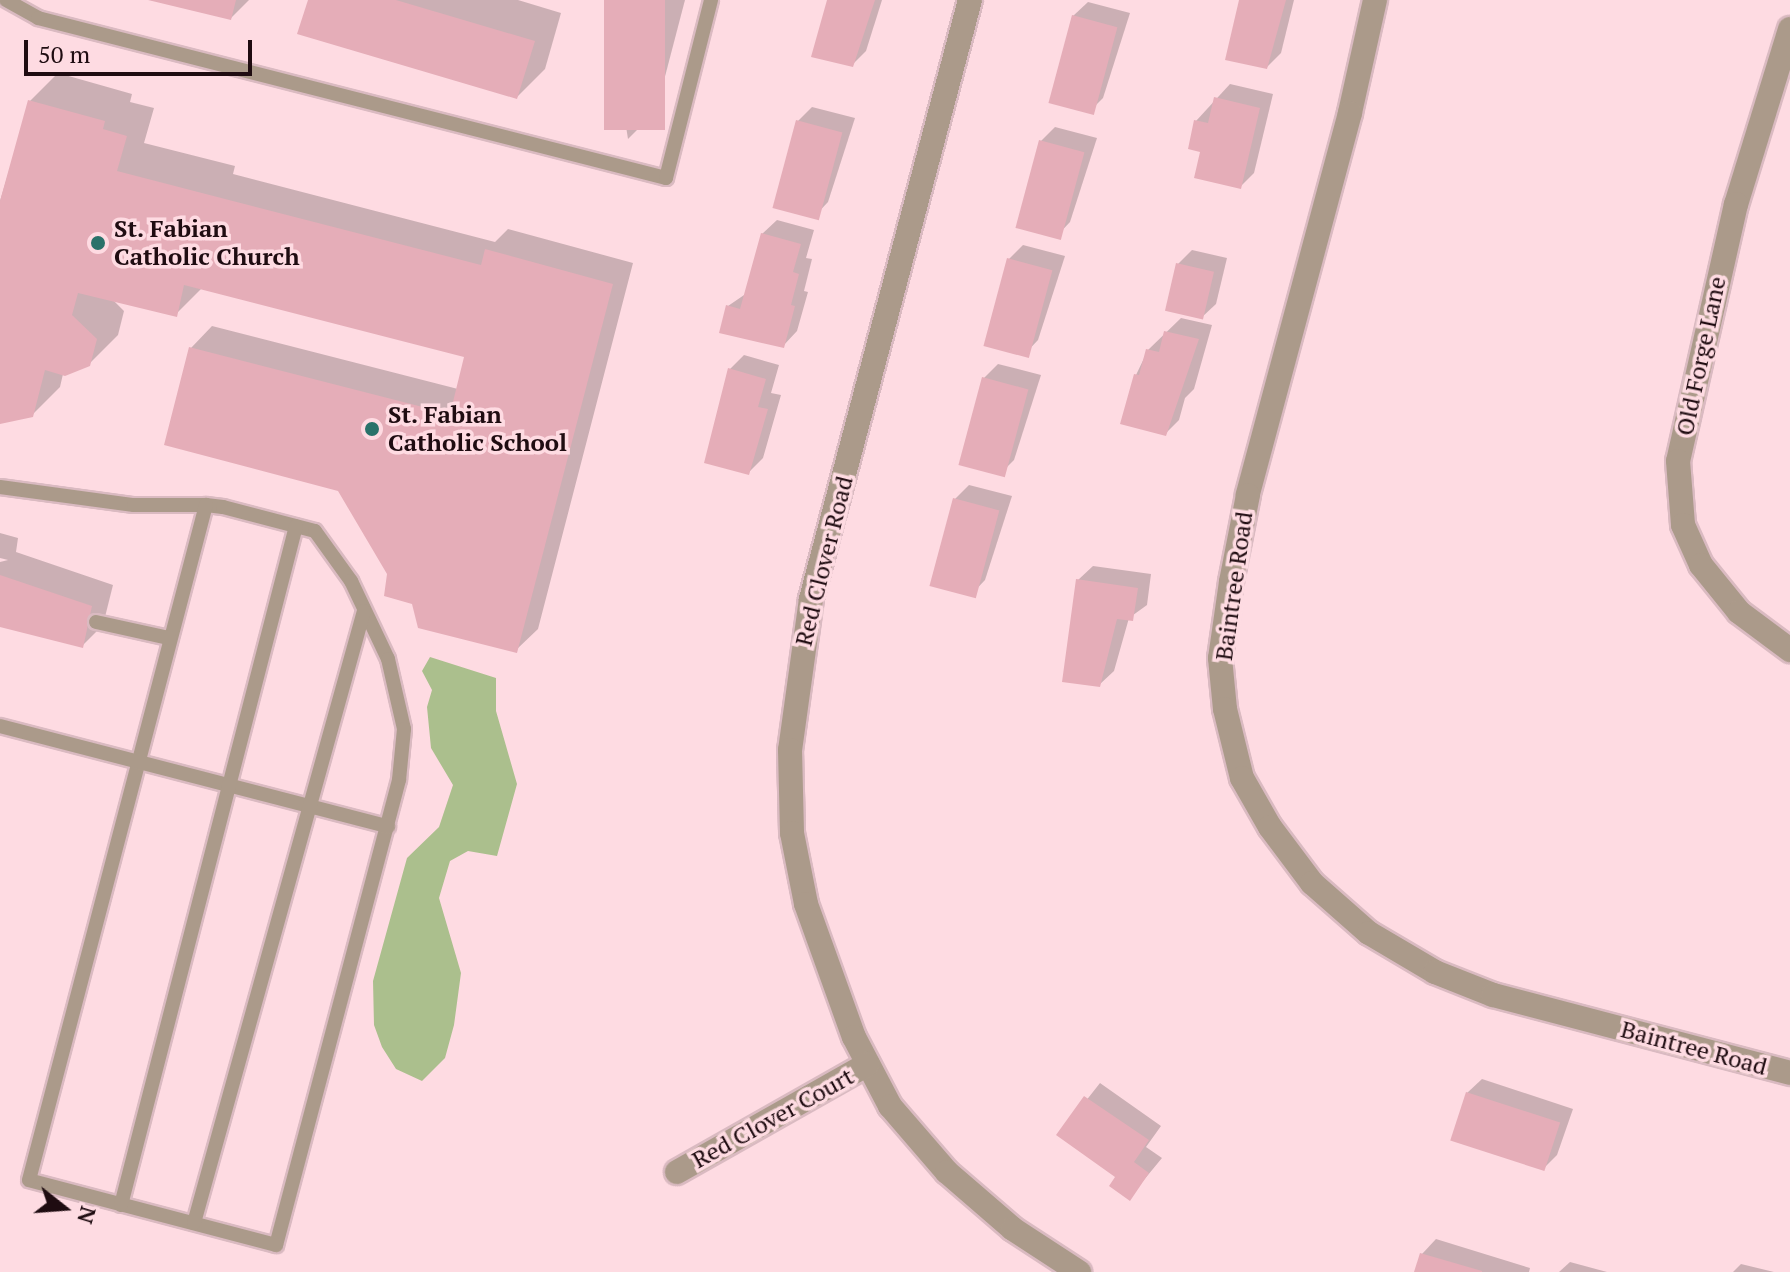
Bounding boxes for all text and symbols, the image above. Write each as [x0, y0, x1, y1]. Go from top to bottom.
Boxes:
scale bar [28, 24, 256, 74]
text: 50 m [38, 38, 90, 70]
place label: St. Fabian Catholic Church [114, 215, 299, 271]
marker: St. Fabian Catholic Church [89, 234, 107, 252]
street label: Old Forge Lane [1670, 274, 1732, 438]
place label: St. Fabian Catholic School [388, 401, 567, 457]
marker: St. Fabian Catholic School [363, 420, 381, 438]
street label: Red Clover Road [789, 473, 859, 649]
street label: Baintree Road [1209, 510, 1259, 662]
street label: Baintree Road [1618, 1015, 1770, 1081]
street label: Red Clover Court [687, 1062, 859, 1174]
north arrow [24, 1168, 104, 1248]
text: N [71, 1203, 104, 1227]

